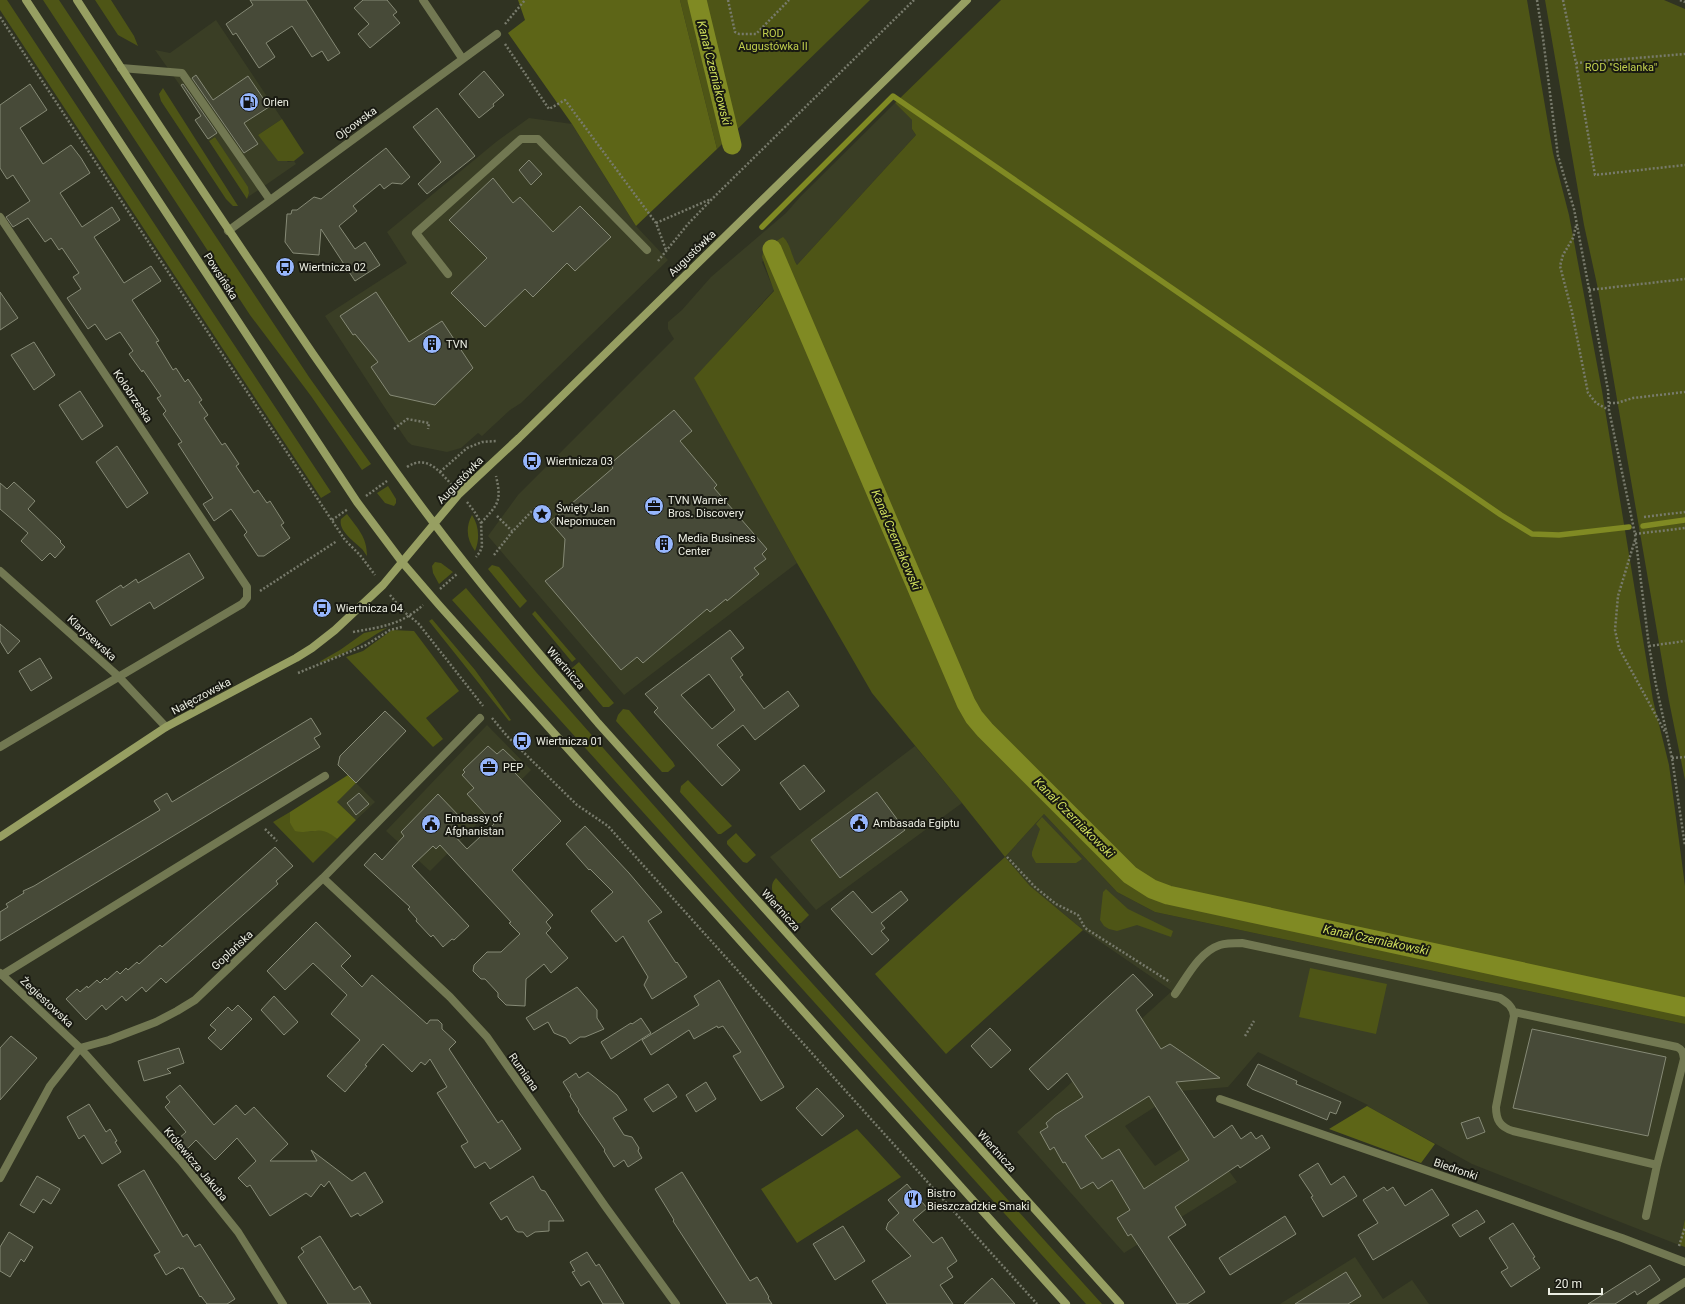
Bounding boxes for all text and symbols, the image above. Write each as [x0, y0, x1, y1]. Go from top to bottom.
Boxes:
water label: Kanał Czerniakowski [694, 19, 734, 127]
park label: ROD Augustówka II [738, 27, 808, 53]
park label: ROD "Sielanka" [1585, 61, 1657, 74]
fuel station icon: Orlen [238, 91, 260, 113]
place label: Orlen [263, 96, 289, 109]
street label: Ojcowska [333, 104, 379, 143]
street label: Augustówka [666, 228, 719, 279]
street label: Powsińska [201, 250, 240, 302]
bus stop icon: Wiertnicza 02 [274, 256, 296, 278]
place label: Wiertnicza 02 [299, 261, 366, 274]
building icon: TVN [421, 333, 443, 355]
place label: TVN [446, 338, 468, 351]
street label: Kołobrzeska [110, 368, 155, 425]
bus stop icon: Wiertnicza 03 [521, 450, 543, 472]
street label: Augustówka [435, 454, 486, 507]
place label: Wiertnicza 03 [546, 455, 613, 468]
water label: Kanał Czerniakowski [869, 488, 924, 592]
place label: TVN Warner Bros. Discovery [668, 494, 744, 520]
office icon: TVN Warner Bros. Discovery [643, 495, 665, 517]
place label: Święty Jan Nepomucen [556, 502, 616, 528]
place icon: Święty Jan Nepomucen [531, 503, 553, 525]
place label: Media Business Center [678, 532, 756, 558]
building icon: Media Business Center [653, 533, 675, 555]
bus stop icon: Wiertnicza 04 [311, 597, 333, 619]
place label: Wiertnicza 04 [336, 602, 403, 615]
street label: Klarysewska [64, 613, 119, 664]
street label: Wiertnicza [544, 645, 588, 692]
street label: Nałęczowska [169, 675, 233, 718]
bus stop icon: Wiertnicza 01 [511, 730, 533, 752]
place label: Wiertnicza 01 [536, 735, 603, 748]
office icon: PEP [478, 756, 500, 778]
place label: PEP [503, 761, 523, 774]
water label: Kanał Czerniakowski [1031, 775, 1117, 861]
place label: Embassy of Afghanistan [445, 812, 504, 838]
public building icon: Ambasada Egiptu [848, 812, 870, 834]
public building icon: Embassy of Afghanistan [420, 813, 442, 835]
place label: Ambasada Egiptu [873, 817, 959, 830]
street label: Wiertnicza [758, 887, 803, 934]
water label: Kanał Czerniakowski [1322, 922, 1430, 958]
street label: Goplańska [209, 928, 256, 973]
street label: Żegiestowska [17, 974, 76, 1030]
street label: Rumiana [506, 1051, 541, 1094]
street label: Królewicza Jakuba [161, 1125, 230, 1204]
street label: Wiertnicza [974, 1128, 1019, 1175]
street label: Biedronki [1432, 1156, 1480, 1183]
place label: Bistro Bieszczadzkie Smaki [927, 1187, 1030, 1213]
restaurant icon: Bistro Bieszczadzkie Smaki [902, 1188, 924, 1210]
scale bar [1549, 1270, 1602, 1296]
text: 20 m [1555, 1277, 1582, 1291]

